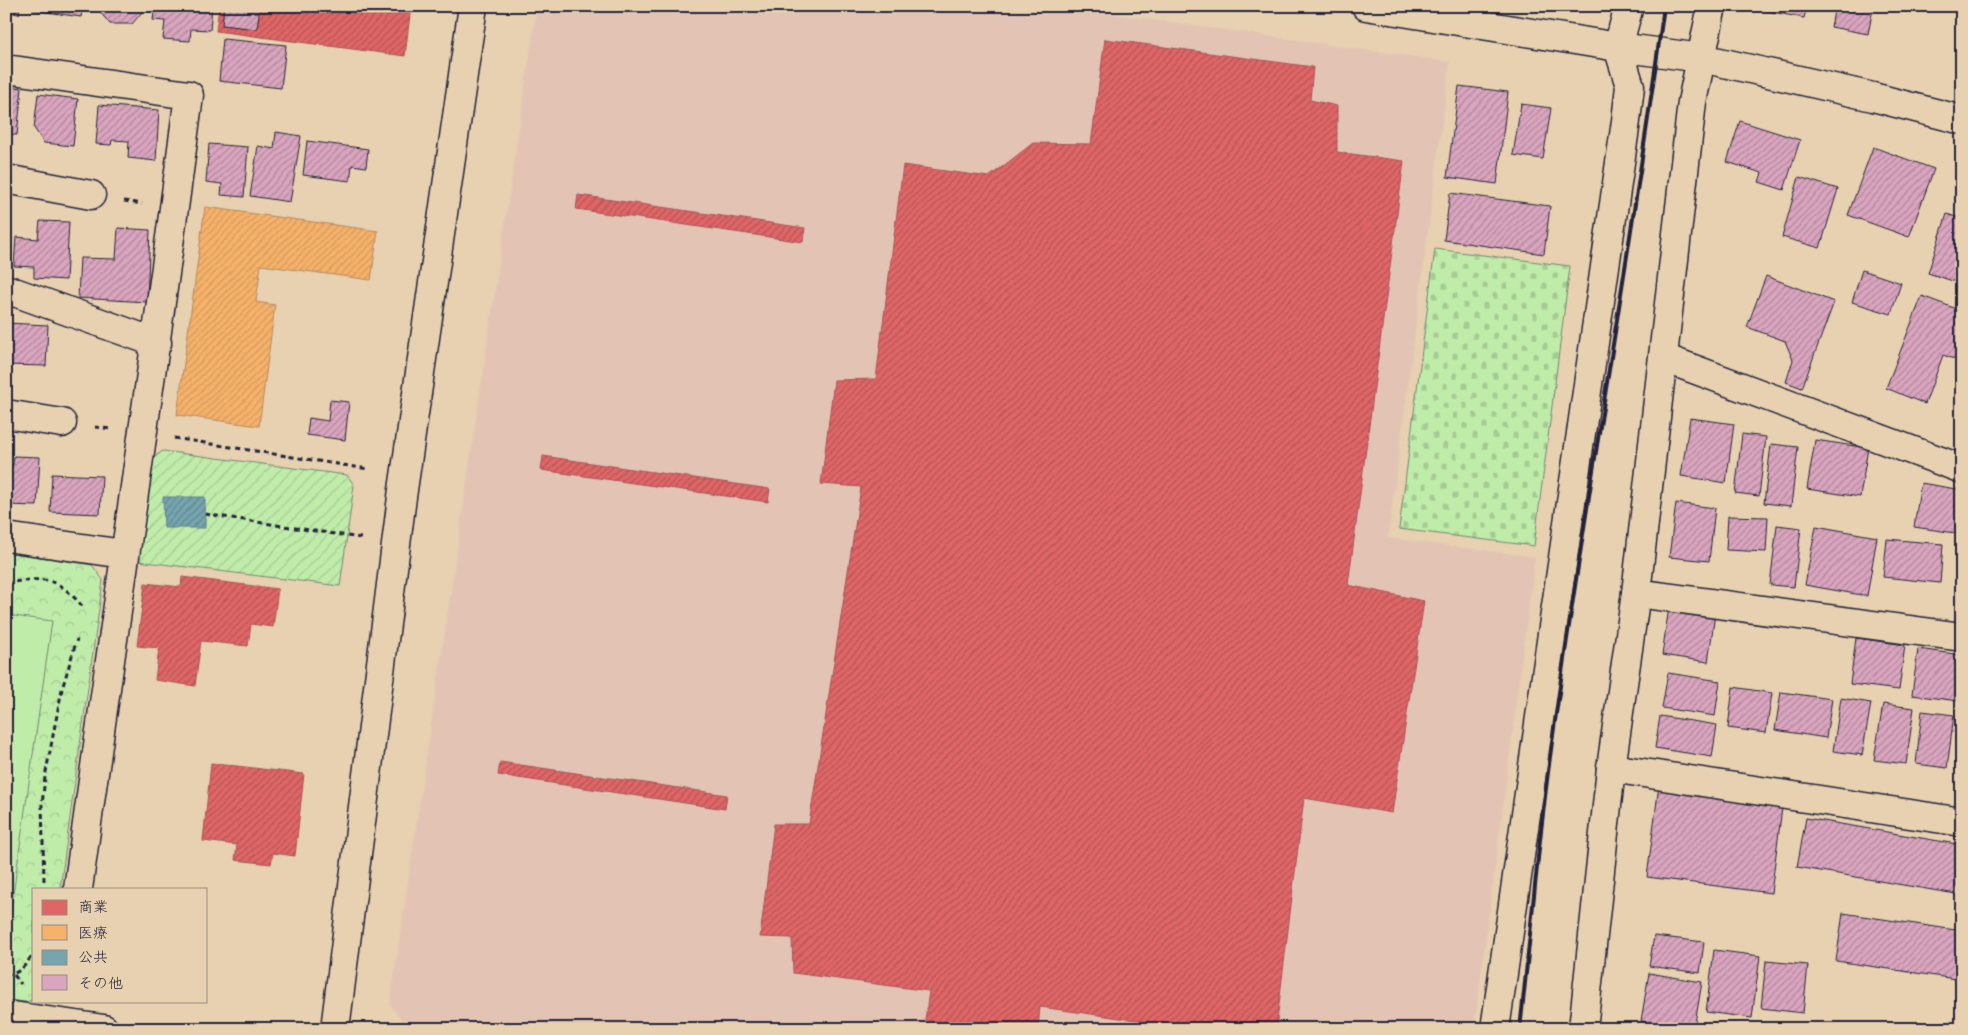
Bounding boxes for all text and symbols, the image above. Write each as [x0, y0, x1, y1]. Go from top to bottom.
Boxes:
legend [32, 888, 208, 1002]
text: 商業 [78, 897, 108, 918]
text: 医療 [78, 923, 108, 944]
text: 公共 [78, 947, 108, 968]
text: その他 [78, 973, 123, 994]

